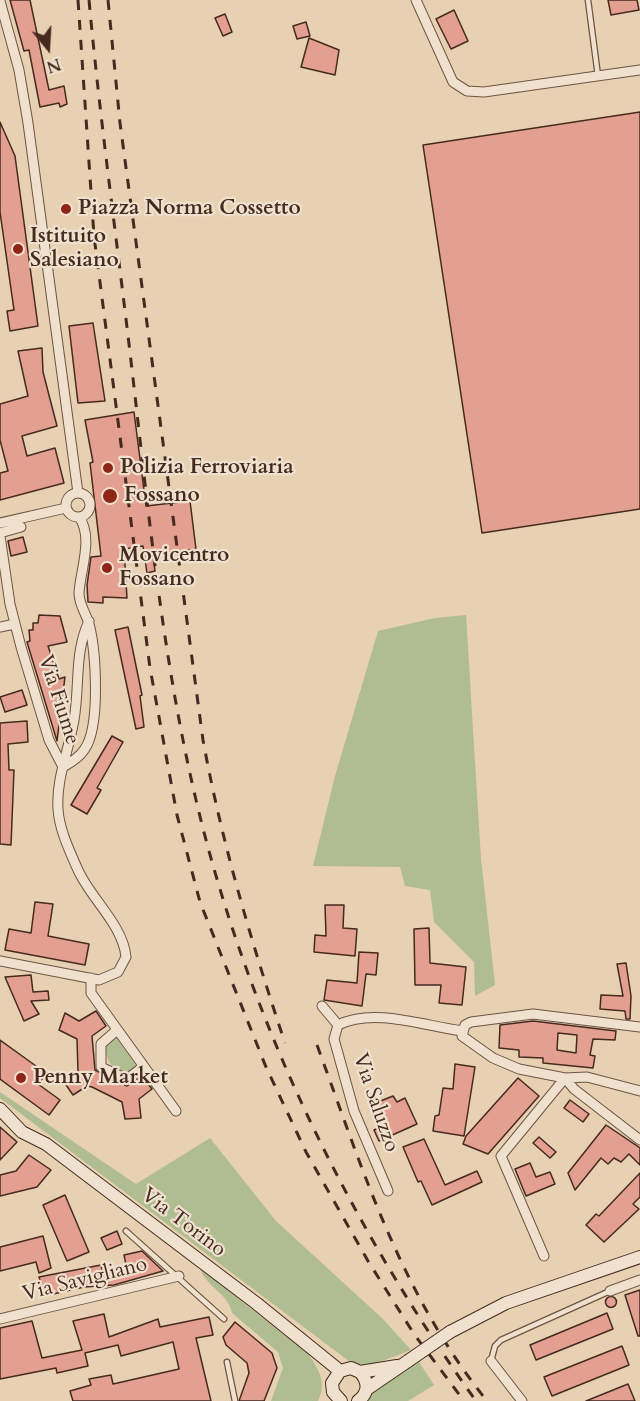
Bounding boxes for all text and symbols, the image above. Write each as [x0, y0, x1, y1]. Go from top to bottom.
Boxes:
north arrow [18, 18, 78, 78]
text: N [44, 53, 64, 78]
place label: Piazza Norma Cossetto [78, 196, 301, 222]
marker: Piazza Norma Cossetto [59, 202, 73, 216]
place label: Istituito Salesiano [30, 224, 119, 274]
marker: Istituito Salesiano [11, 242, 25, 256]
place label: Polizia Ferroviaria [120, 455, 294, 481]
marker: Polizia Ferroviaria [101, 461, 115, 475]
place label: Fossano [124, 483, 200, 509]
marker: Fossano [101, 487, 119, 505]
place label: Movicentro Fossano [119, 543, 229, 593]
marker: Movicentro Fossano [100, 561, 114, 575]
street label: Via Fiume [32, 652, 84, 748]
street label: Via Saluzzo [346, 1050, 404, 1156]
place label: Penny Market [33, 1065, 168, 1091]
marker: Penny Market [14, 1071, 28, 1085]
street label: Via Torino [136, 1183, 230, 1263]
street label: Via Savigliano [20, 1252, 150, 1308]

